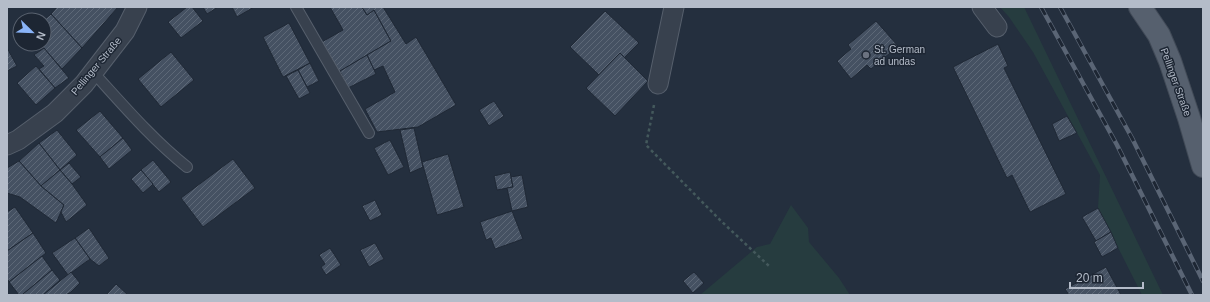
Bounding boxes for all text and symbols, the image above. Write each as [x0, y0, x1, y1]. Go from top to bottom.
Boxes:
north arrow [12, 12, 52, 52]
text: N [34, 30, 48, 42]
street label: Pellinger Straße [69, 35, 124, 97]
place label: St. German ad undas [874, 44, 925, 67]
street label: Pellinger Straße [1159, 46, 1194, 118]
marker: St. German ad undas [861, 50, 871, 60]
scale bar [1070, 264, 1143, 290]
text: 20 m [1076, 271, 1103, 285]

